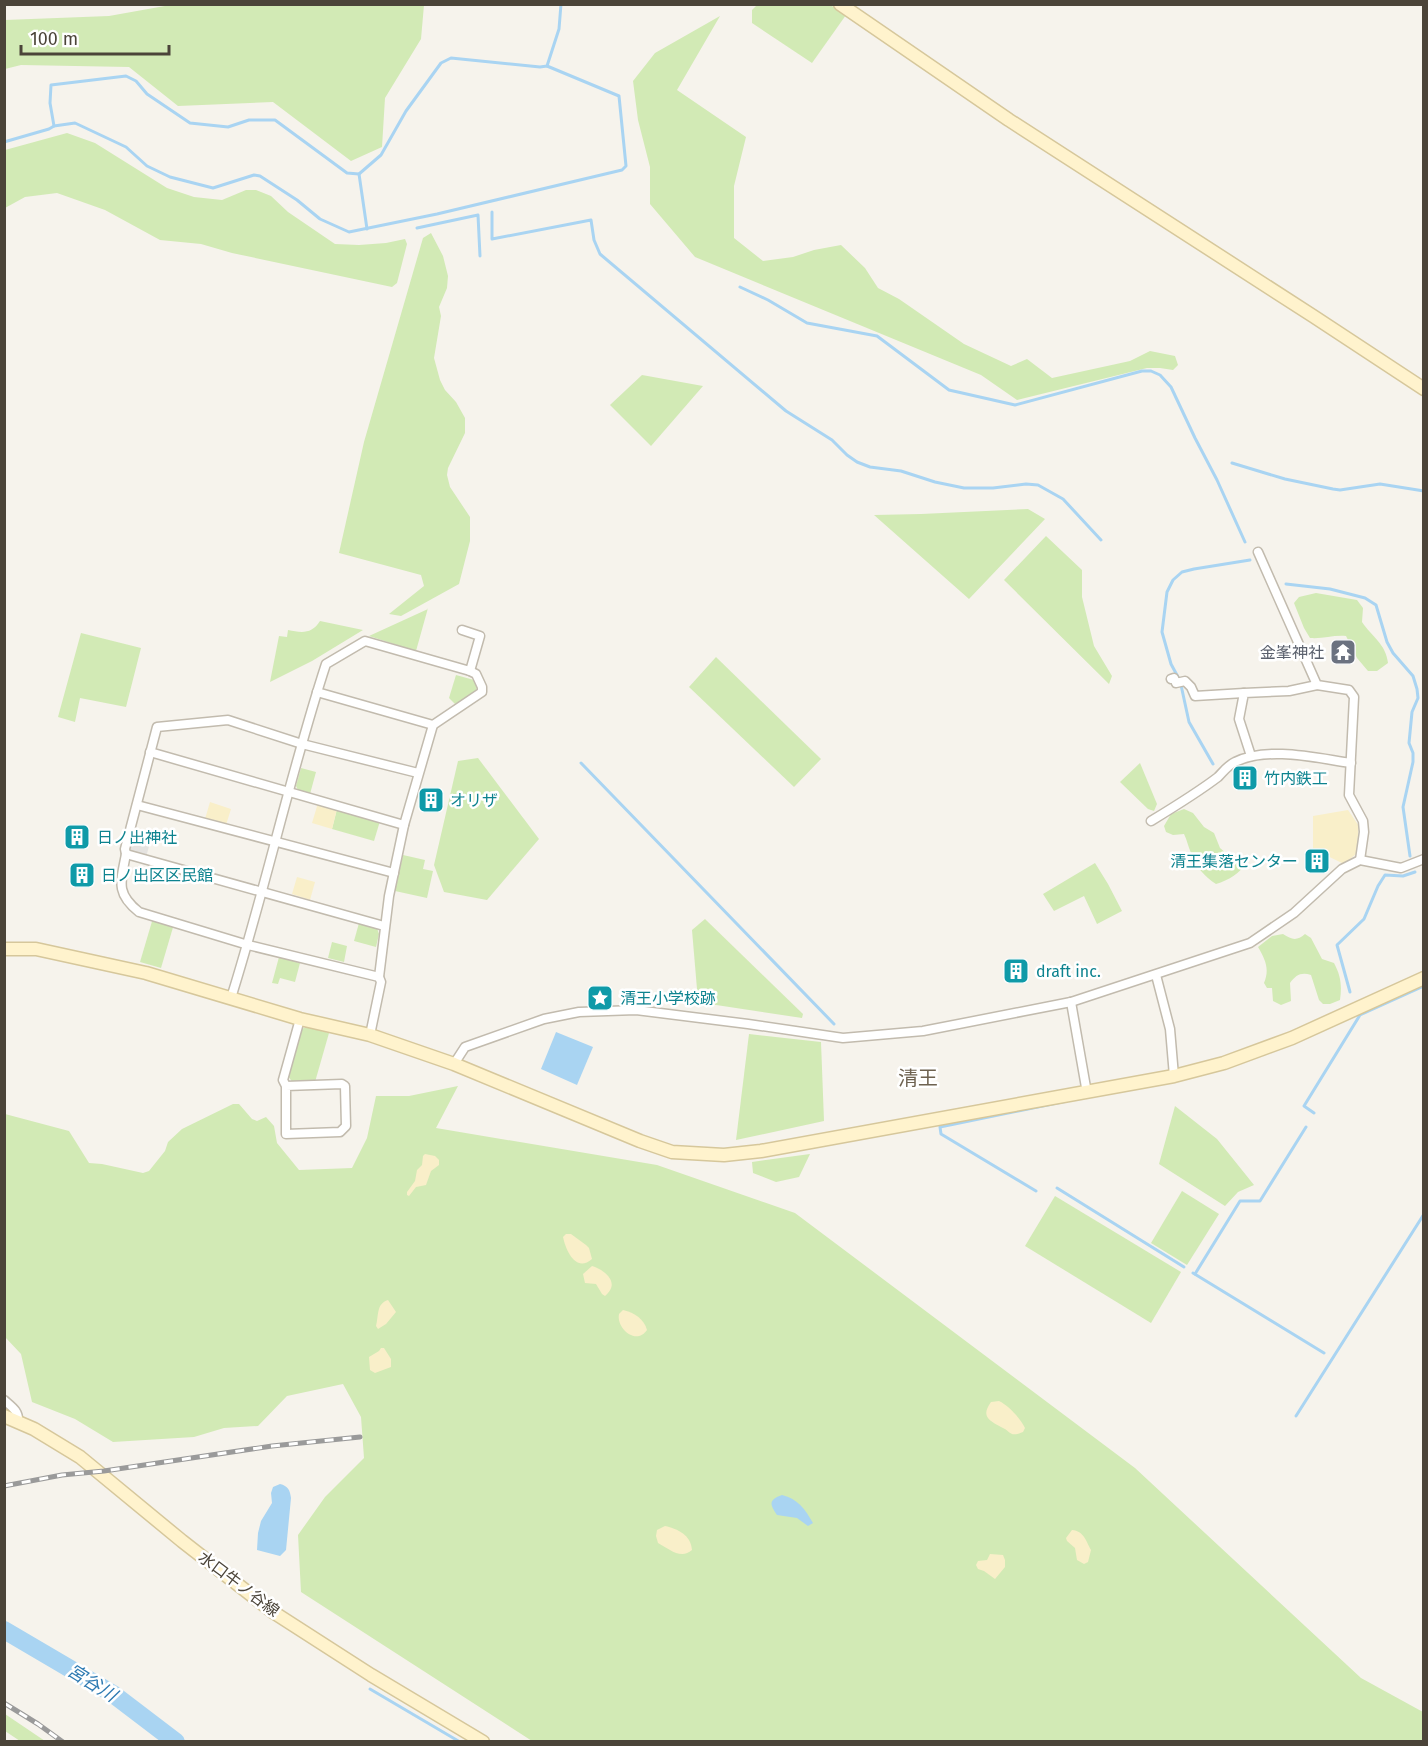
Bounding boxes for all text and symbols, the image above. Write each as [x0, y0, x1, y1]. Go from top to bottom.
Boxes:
scale bar [21, 18, 170, 56]
text: 100 m [30, 28, 78, 50]
temple icon: 金峯神社 [1328, 637, 1358, 667]
place label: 金峯神社 [1260, 643, 1324, 662]
building icon: 竹内鉄工 [1230, 763, 1260, 793]
place label: 竹内鉄工 [1264, 769, 1328, 788]
building icon: オリザ [416, 785, 446, 815]
place label: オリザ [450, 791, 498, 810]
building icon: 日ノ出神社 [62, 822, 92, 852]
place label: 日ノ出神社 [97, 828, 177, 847]
building icon: 清王集落センター [1302, 846, 1332, 876]
place label: 清王集落センター [1170, 852, 1298, 871]
building icon: 日ノ出区区民館 [67, 860, 97, 890]
place label: 日ノ出区区民館 [101, 866, 213, 885]
building icon: draft inc. [1001, 956, 1031, 986]
place label: draft inc. [1036, 962, 1101, 981]
place icon: 清王小学校跡 [585, 983, 615, 1013]
place label: 清王小学校跡 [620, 989, 716, 1008]
district label: 清王 [898, 1066, 938, 1090]
street label: 水口牛ノ谷線 [195, 1548, 283, 1620]
water label: 宮谷川 [63, 1659, 122, 1708]

